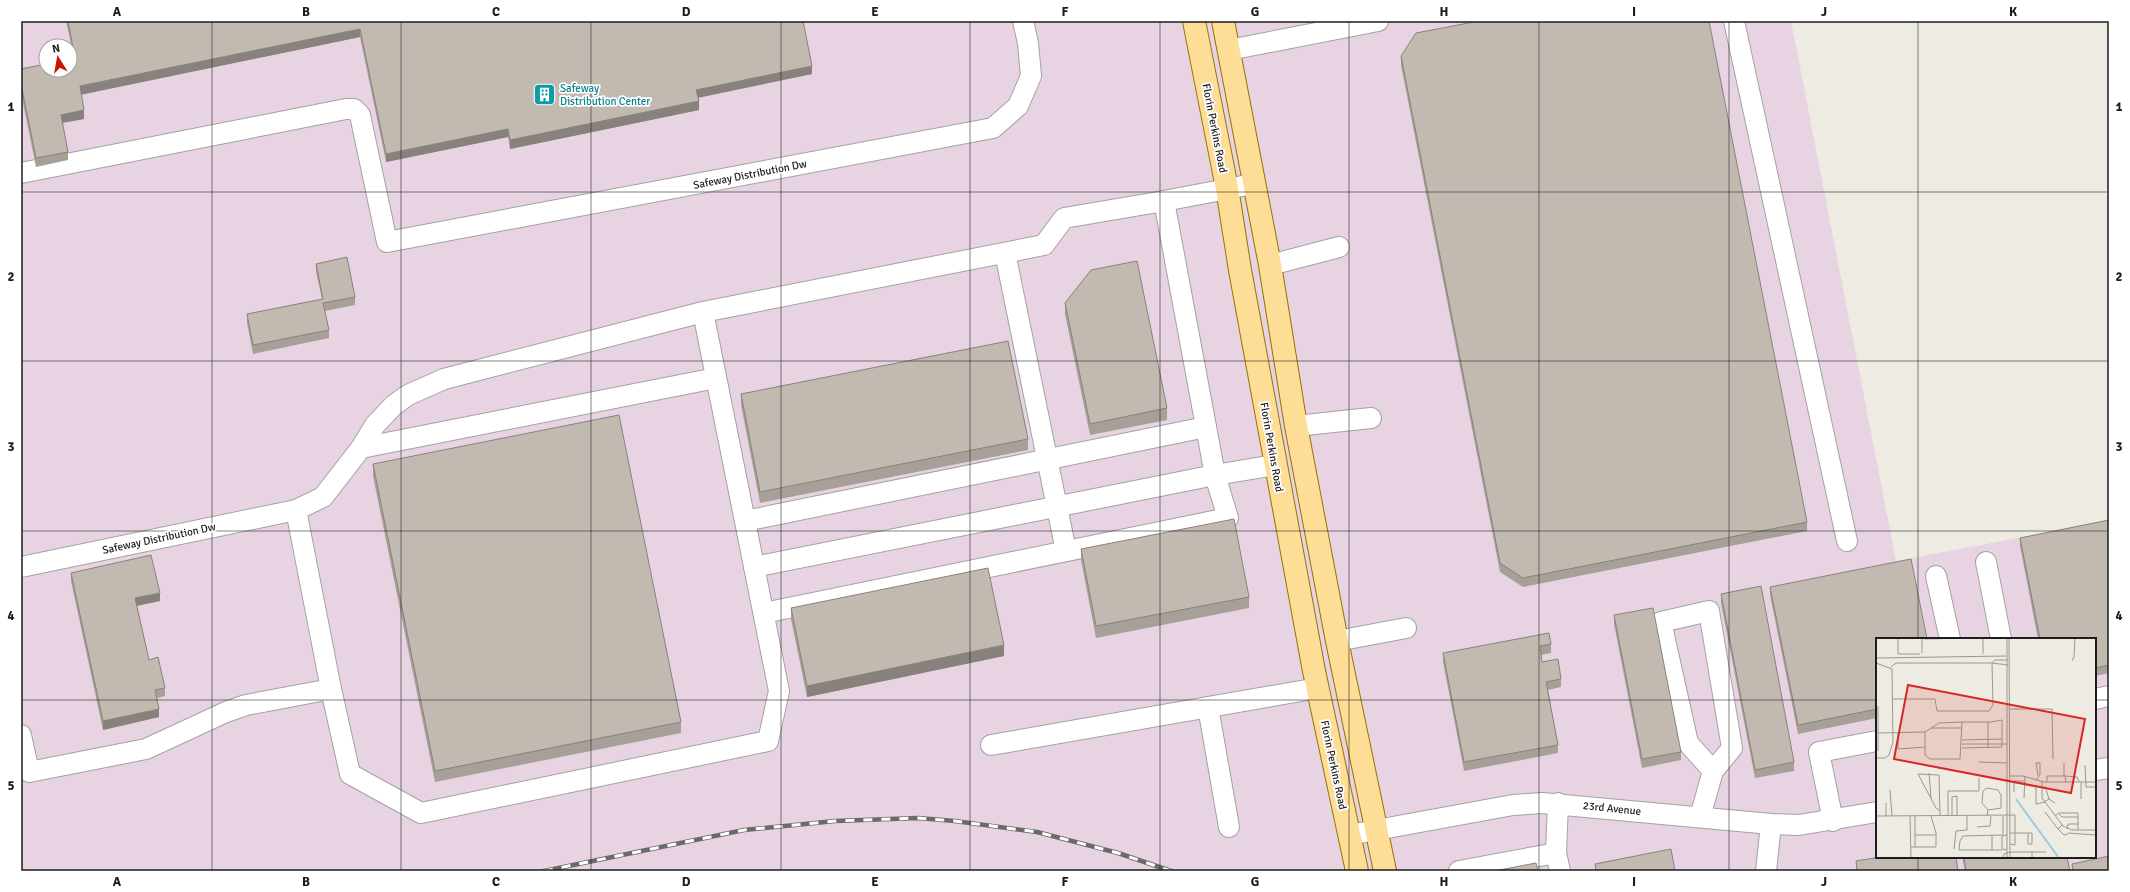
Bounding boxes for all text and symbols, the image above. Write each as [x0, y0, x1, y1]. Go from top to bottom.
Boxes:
text: A [113, 4, 122, 20]
text: B [302, 4, 310, 20]
text: C [492, 4, 500, 20]
text: D [682, 4, 691, 20]
text: E [871, 4, 879, 20]
text: F [1062, 4, 1069, 20]
text: G [1251, 4, 1259, 20]
text: H [1440, 4, 1448, 20]
text: I [1632, 4, 1636, 20]
text: J [1821, 4, 1827, 20]
text: K [2009, 4, 2017, 20]
north arrow [38, 38, 78, 78]
text: N [51, 42, 61, 56]
building icon: Safeway Distribution Center [531, 81, 557, 107]
place label: Safeway Distribution Center [560, 82, 650, 108]
street label: Florin Perkins Road [1199, 82, 1230, 174]
text: 1 [7, 99, 15, 115]
text: 1 [2115, 99, 2123, 115]
street label: Safeway Distribution Dw [692, 157, 808, 192]
text: 2 [7, 269, 15, 285]
text: 2 [2115, 269, 2123, 285]
street label: Florin Perkins Road [1257, 401, 1286, 493]
text: 3 [7, 439, 15, 455]
text: 3 [2115, 439, 2123, 455]
street label: Safeway Distribution Dw [101, 520, 217, 557]
text: 4 [7, 608, 15, 624]
text: 4 [2115, 608, 2123, 624]
inset map [1876, 638, 2096, 858]
street label: Florin Perkins Road [1318, 719, 1349, 811]
text: 5 [7, 778, 15, 794]
text: 5 [2115, 778, 2123, 794]
street label: 23rd Avenue [1582, 799, 1642, 818]
text: A [113, 874, 122, 890]
text: B [302, 874, 310, 890]
text: C [492, 874, 500, 890]
text: D [682, 874, 691, 890]
text: E [871, 874, 879, 890]
text: F [1062, 874, 1069, 890]
text: G [1251, 874, 1259, 890]
text: H [1440, 874, 1448, 890]
text: I [1632, 874, 1636, 890]
text: J [1821, 874, 1827, 890]
text: K [2009, 874, 2017, 890]

